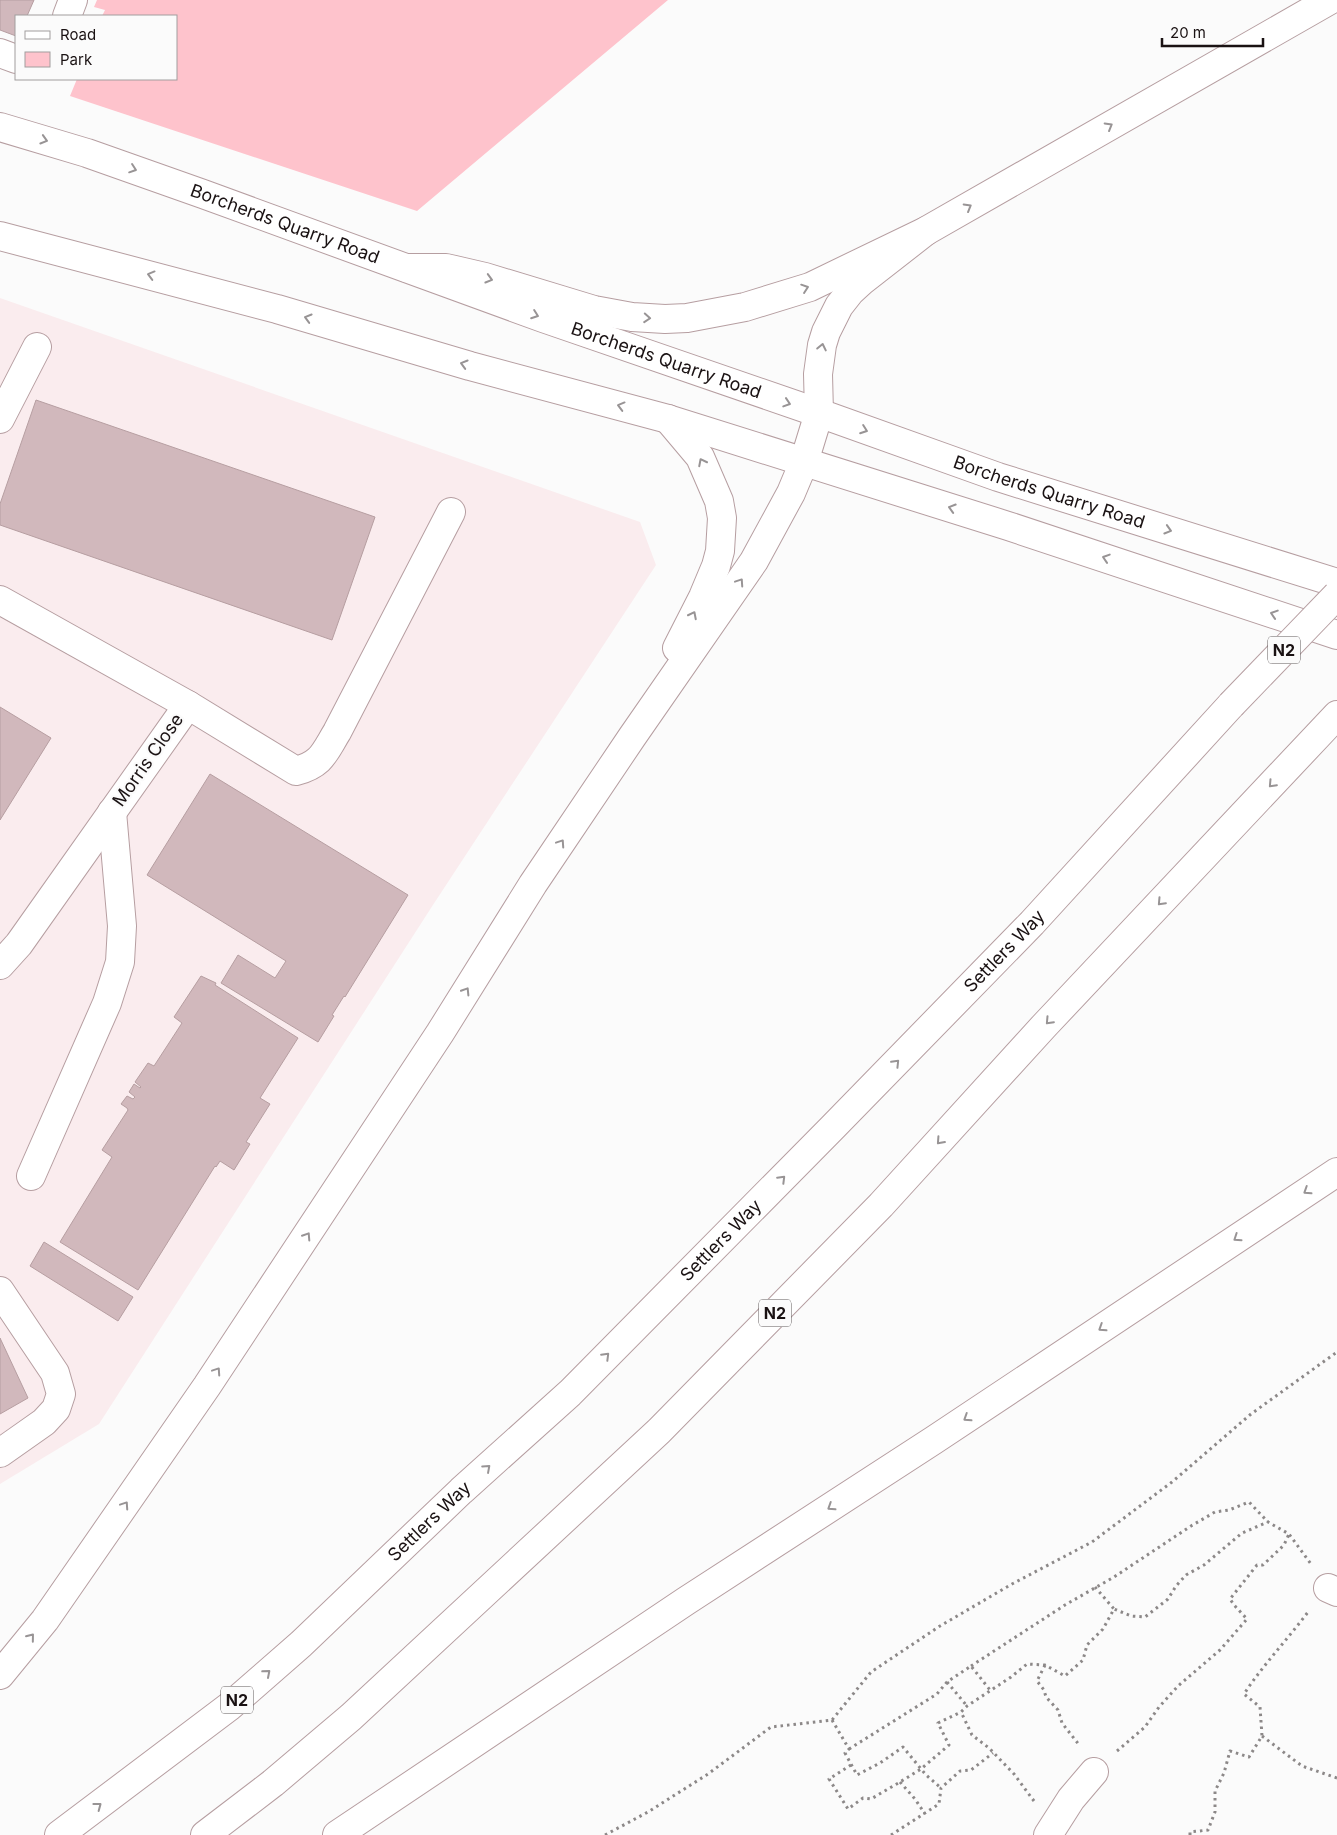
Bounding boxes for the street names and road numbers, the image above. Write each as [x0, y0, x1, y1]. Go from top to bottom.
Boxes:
street label: Borcherds Quarry Road [188, 179, 383, 268]
street label: Borcherds Quarry Road [568, 317, 764, 402]
street label: Borcherds Quarry Road [951, 451, 1148, 532]
road number: N2 [1268, 636, 1300, 664]
street label: Morris Close [108, 709, 187, 810]
street label: Settlers Way [959, 905, 1049, 996]
street label: Settlers Way [676, 1195, 765, 1285]
road number: N2 [759, 1300, 791, 1326]
street label: Settlers Way [383, 1477, 475, 1565]
road number: N2 [221, 1686, 253, 1714]

